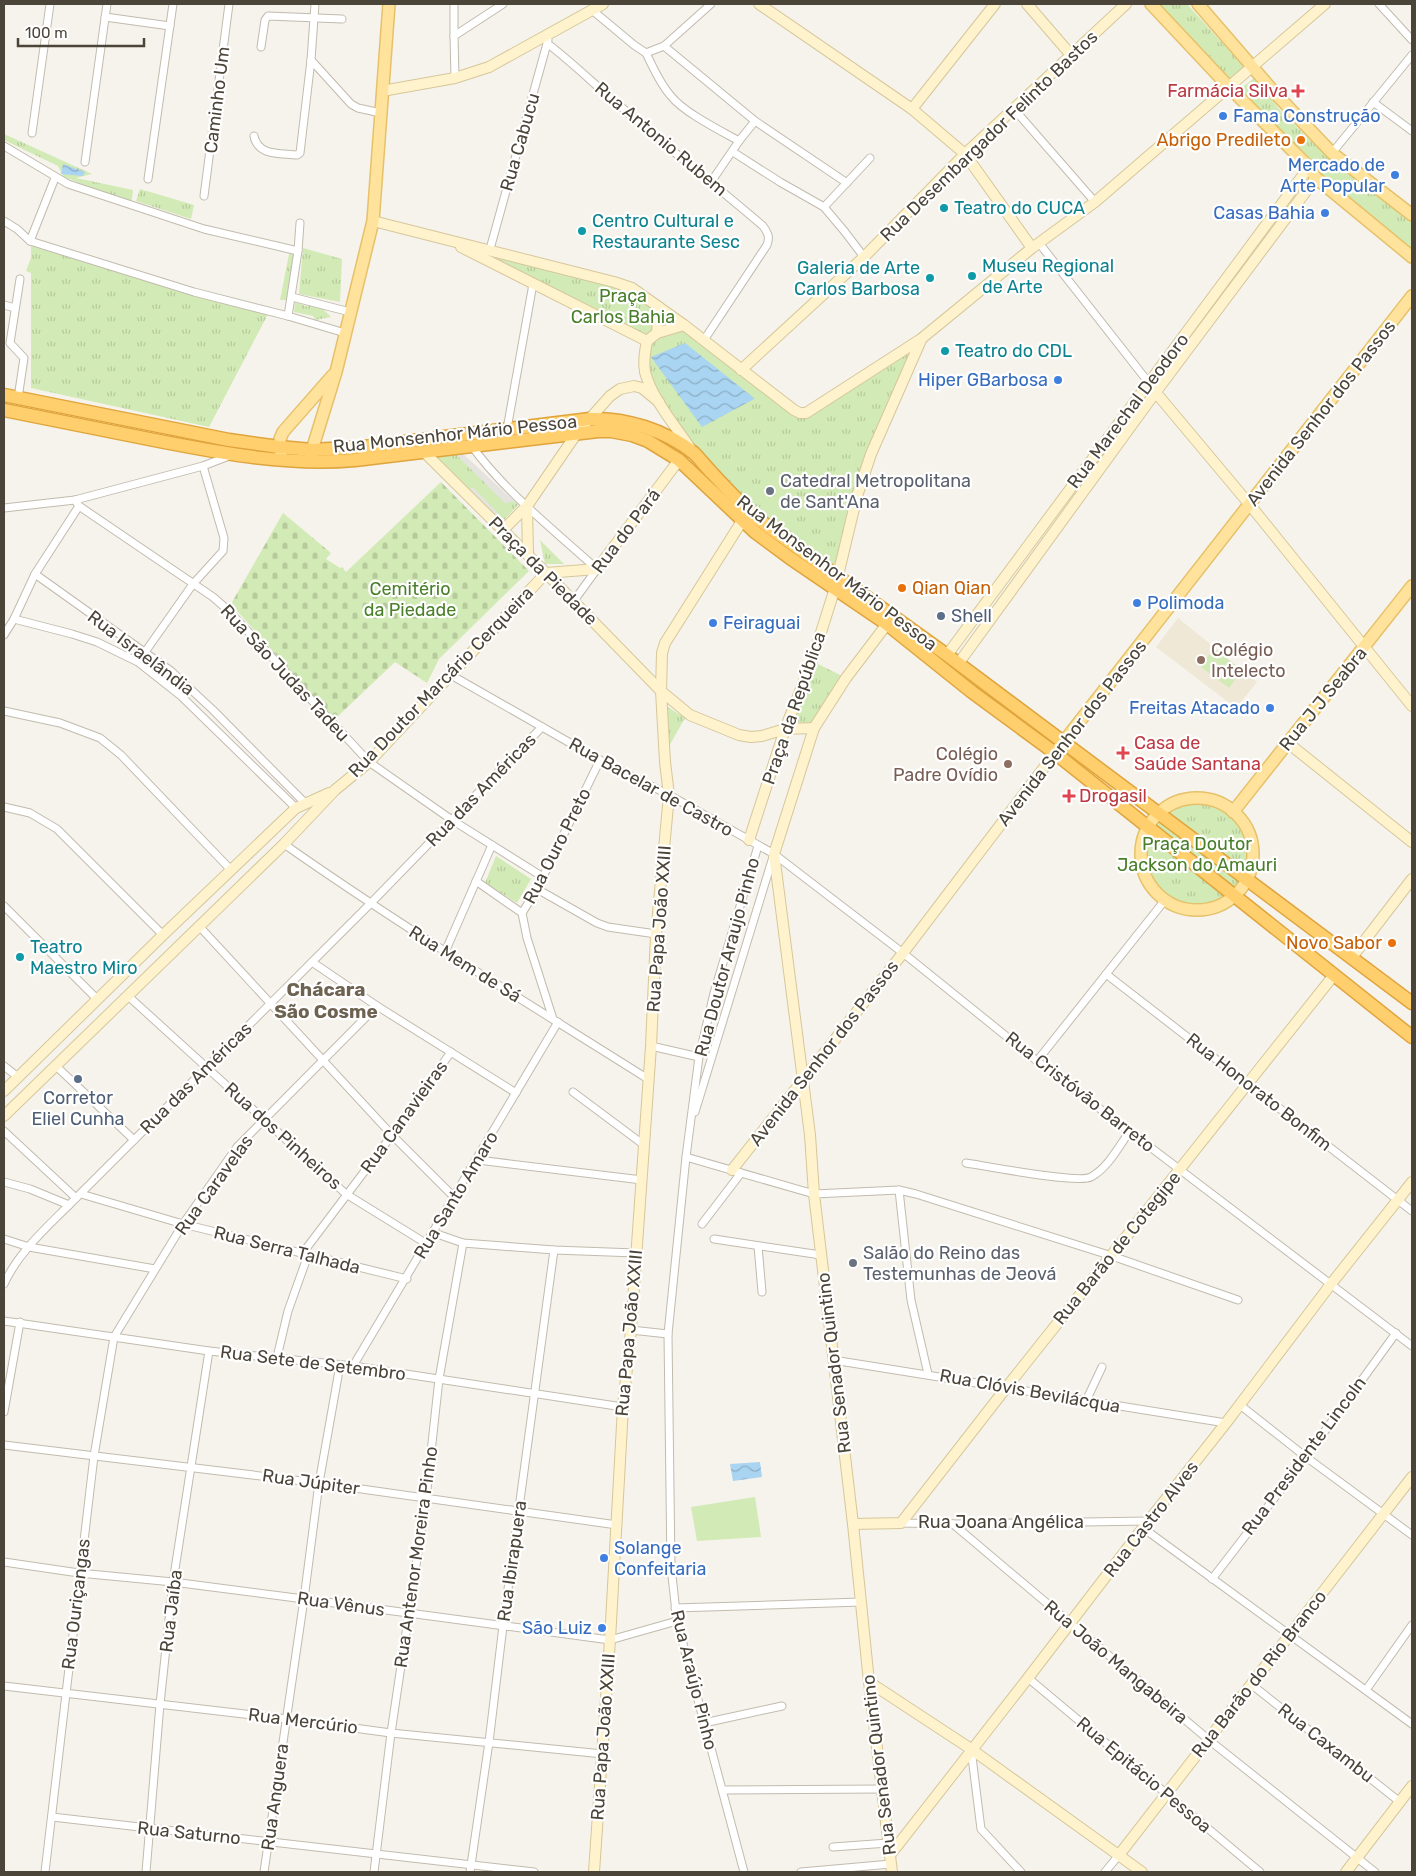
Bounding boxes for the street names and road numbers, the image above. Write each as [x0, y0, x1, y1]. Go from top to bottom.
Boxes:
street label: Rua Desembargador Felinto Bastos [876, 26, 1102, 246]
street label: Caminho Um [200, 45, 234, 155]
street label: Rua Antonio Rubem [590, 77, 732, 201]
street label: Rua Cabucu [495, 90, 545, 194]
street label: Avenida Senhor dos Passos [1242, 316, 1400, 510]
street label: Rua Marechal Deodoro [1063, 329, 1193, 493]
street label: Rua Monsenhor Mário Pessoa [332, 410, 578, 458]
street label: Rua do Pará [587, 484, 665, 578]
street label: Rua Monsenhor Mário Pessoa [732, 490, 942, 656]
street label: Praça da Piedade [484, 512, 602, 630]
street label: Rua Doutor Marcário Cerqueira [344, 582, 538, 782]
street label: Rua São Judas Tadeu [216, 600, 354, 746]
street label: Rua Israelândia [83, 606, 199, 700]
street label: Praça da República [758, 629, 830, 787]
street label: Avenida Senhor dos Passos [993, 636, 1151, 830]
street label: Rua J J Seabra [1274, 643, 1372, 755]
street label: Rua das Américas [421, 729, 541, 851]
street label: Rua Bacelar de Castro [565, 733, 737, 841]
street label: Rua Ouro Preto [518, 784, 596, 908]
street label: Rua Papa João XXIII [642, 845, 676, 1013]
street label: Rua Doutor Araujo Pinho [690, 855, 764, 1059]
street label: Rua Mem de Sá [405, 921, 525, 1007]
street label: Avenida Senhor dos Passos [745, 956, 903, 1150]
street label: Rua das Américas [135, 1017, 257, 1139]
street label: Rua Cristóvão Barreto [1001, 1027, 1159, 1157]
street label: Rua Honorato Bonfim [1182, 1028, 1336, 1156]
street label: Rua Canavieiras [356, 1056, 452, 1178]
street label: Rua dos Pinheiros [220, 1078, 346, 1194]
street label: Rua Santo Amaro [409, 1127, 503, 1263]
street label: Rua Caravelas [170, 1131, 258, 1239]
street label: Rua Barão de Cotegipe [1048, 1167, 1186, 1329]
street label: Rua Serra Talhada [211, 1221, 363, 1279]
street label: Rua Papa João XXIII [611, 1249, 647, 1417]
street label: Rua Senador Quintino [812, 1271, 856, 1455]
street label: Rua Sete de Setembro [219, 1341, 407, 1385]
street label: Rua Clóvis Bevilácqua [938, 1364, 1122, 1418]
street label: Rua Presidente Lincoln [1237, 1372, 1371, 1540]
street label: Rua Antenor Moreira Pinho [390, 1445, 442, 1669]
street label: Rua Castro Alves [1099, 1457, 1203, 1581]
street label: Rua Júpiter [261, 1464, 361, 1500]
street label: Rua Ibirapuera [493, 1499, 531, 1623]
street label: Rua Joana Angélica [918, 1511, 1084, 1533]
street label: Rua Ouriçangas [57, 1537, 95, 1671]
street label: Rua Jaíba [155, 1568, 187, 1654]
street label: Rua Barão do Rio Branco [1187, 1586, 1331, 1762]
street label: Rua Vênus [296, 1587, 386, 1621]
street label: Rua João Mangabeira [1040, 1595, 1192, 1729]
street label: Rua Araújo Pinho [666, 1608, 722, 1752]
street label: Rua Papa João XXIII [586, 1653, 620, 1821]
street label: Rua Senador Quintino [857, 1673, 901, 1857]
street label: Rua Caxambu [1274, 1699, 1378, 1787]
street label: Rua Mercúrio [247, 1703, 359, 1739]
street label: Rua Epitácio Pessoa [1072, 1712, 1216, 1838]
street label: Rua Anguera [257, 1742, 293, 1852]
street label: Rua Saturno [136, 1817, 242, 1849]

